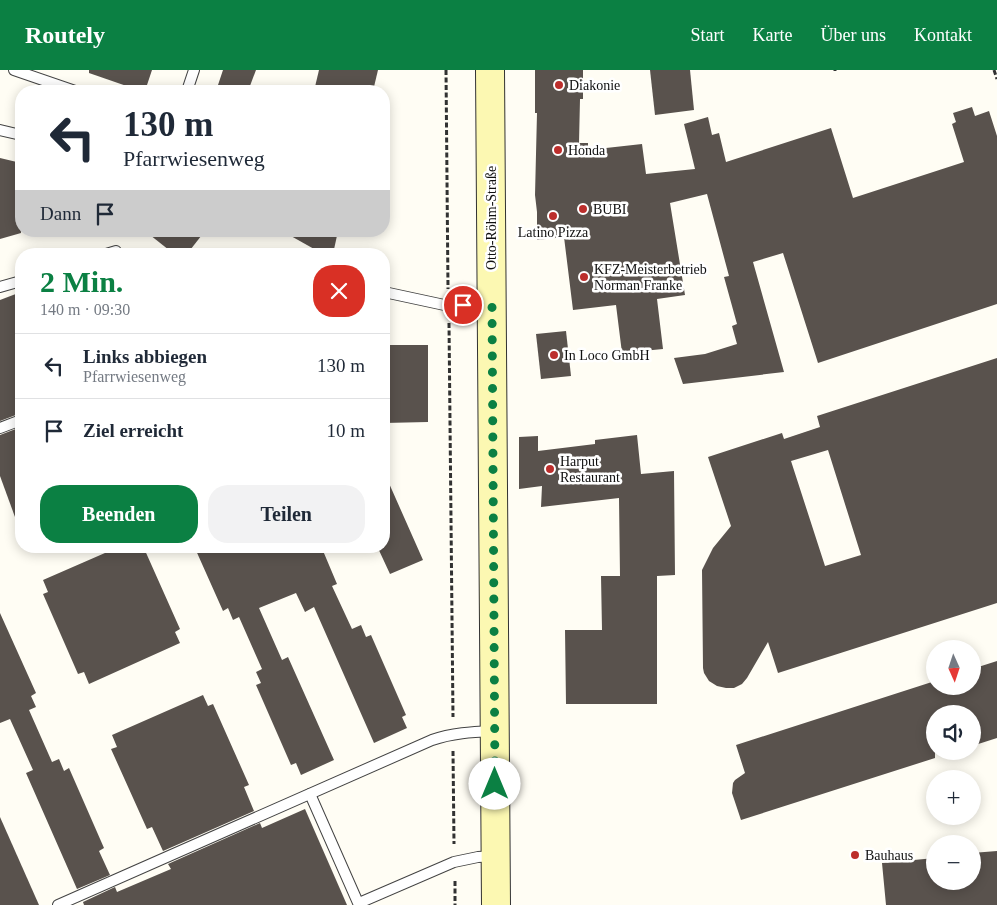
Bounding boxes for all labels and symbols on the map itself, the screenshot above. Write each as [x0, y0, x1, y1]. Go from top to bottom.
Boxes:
place label: Diakonie [569, 78, 620, 93]
marker: Diakonie [553, 79, 565, 91]
place label: Honda [568, 143, 606, 158]
marker: Honda [552, 144, 564, 156]
street label: Otto-Röhm-Straße [484, 166, 499, 270]
place label: BUBI [593, 202, 627, 217]
marker: BUBI [577, 203, 589, 215]
marker: Latino Pizza [547, 210, 559, 222]
place label: Latino Pizza [518, 225, 589, 240]
place label: KFZ-Meisterbetrieb Norman Franke [594, 262, 707, 293]
marker: KFZ-Meisterbetrieb Norman Franke [578, 271, 590, 283]
pin [442, 284, 484, 326]
place label: In Loco GmbH [564, 348, 650, 363]
marker: In Loco GmbH [548, 349, 560, 361]
place label: Harput Restaurant [560, 454, 620, 485]
marker: Harput Restaurant [544, 463, 556, 475]
north arrow [926, 640, 981, 695]
position arrow [468, 757, 520, 809]
place label: Bauhaus [865, 848, 913, 863]
marker: Bauhaus [849, 849, 861, 861]

